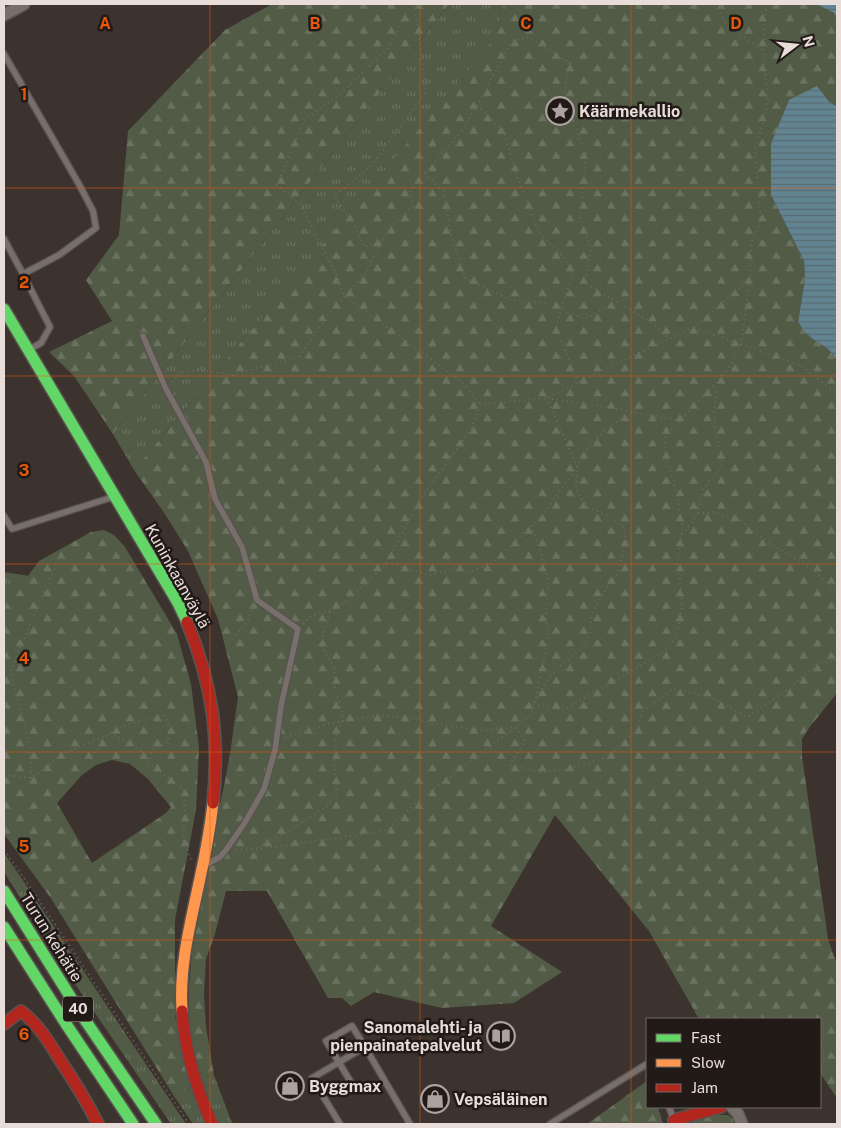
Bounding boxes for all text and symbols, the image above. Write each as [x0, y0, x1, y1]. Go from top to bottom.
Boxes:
text: A [99, 14, 111, 33]
text: B [310, 14, 321, 33]
text: C [520, 14, 532, 33]
text: D [730, 14, 742, 33]
north arrow [771, 20, 821, 70]
text: N [799, 34, 818, 49]
text: 1 [21, 85, 27, 104]
place icon: Käärmekallio [545, 96, 575, 126]
place label: Käärmekallio [579, 102, 680, 121]
text: 2 [19, 273, 29, 292]
text: 3 [19, 461, 29, 480]
street label: Kuninkaanväylä [141, 521, 214, 632]
text: 4 [19, 649, 30, 668]
text: 5 [19, 837, 30, 856]
street label: Turun kehätie [17, 889, 86, 985]
road number: 40 [63, 996, 93, 1022]
place label: Sanomalehti- ja pienpainatepalvelut [330, 1018, 482, 1055]
legend [646, 1018, 821, 1108]
library icon: Sanomalehti- ja pienpainatepalvelut [486, 1021, 516, 1051]
text: 6 [19, 1025, 29, 1044]
text: Fast [691, 1029, 721, 1046]
text: Slow [691, 1054, 726, 1071]
shop icon: Byggmax [275, 1071, 305, 1101]
place label: Byggmax [309, 1077, 382, 1096]
text: Jam [691, 1079, 718, 1096]
shop icon: Vepsäläinen [420, 1084, 450, 1114]
place label: Vepsäläinen [454, 1090, 548, 1109]

